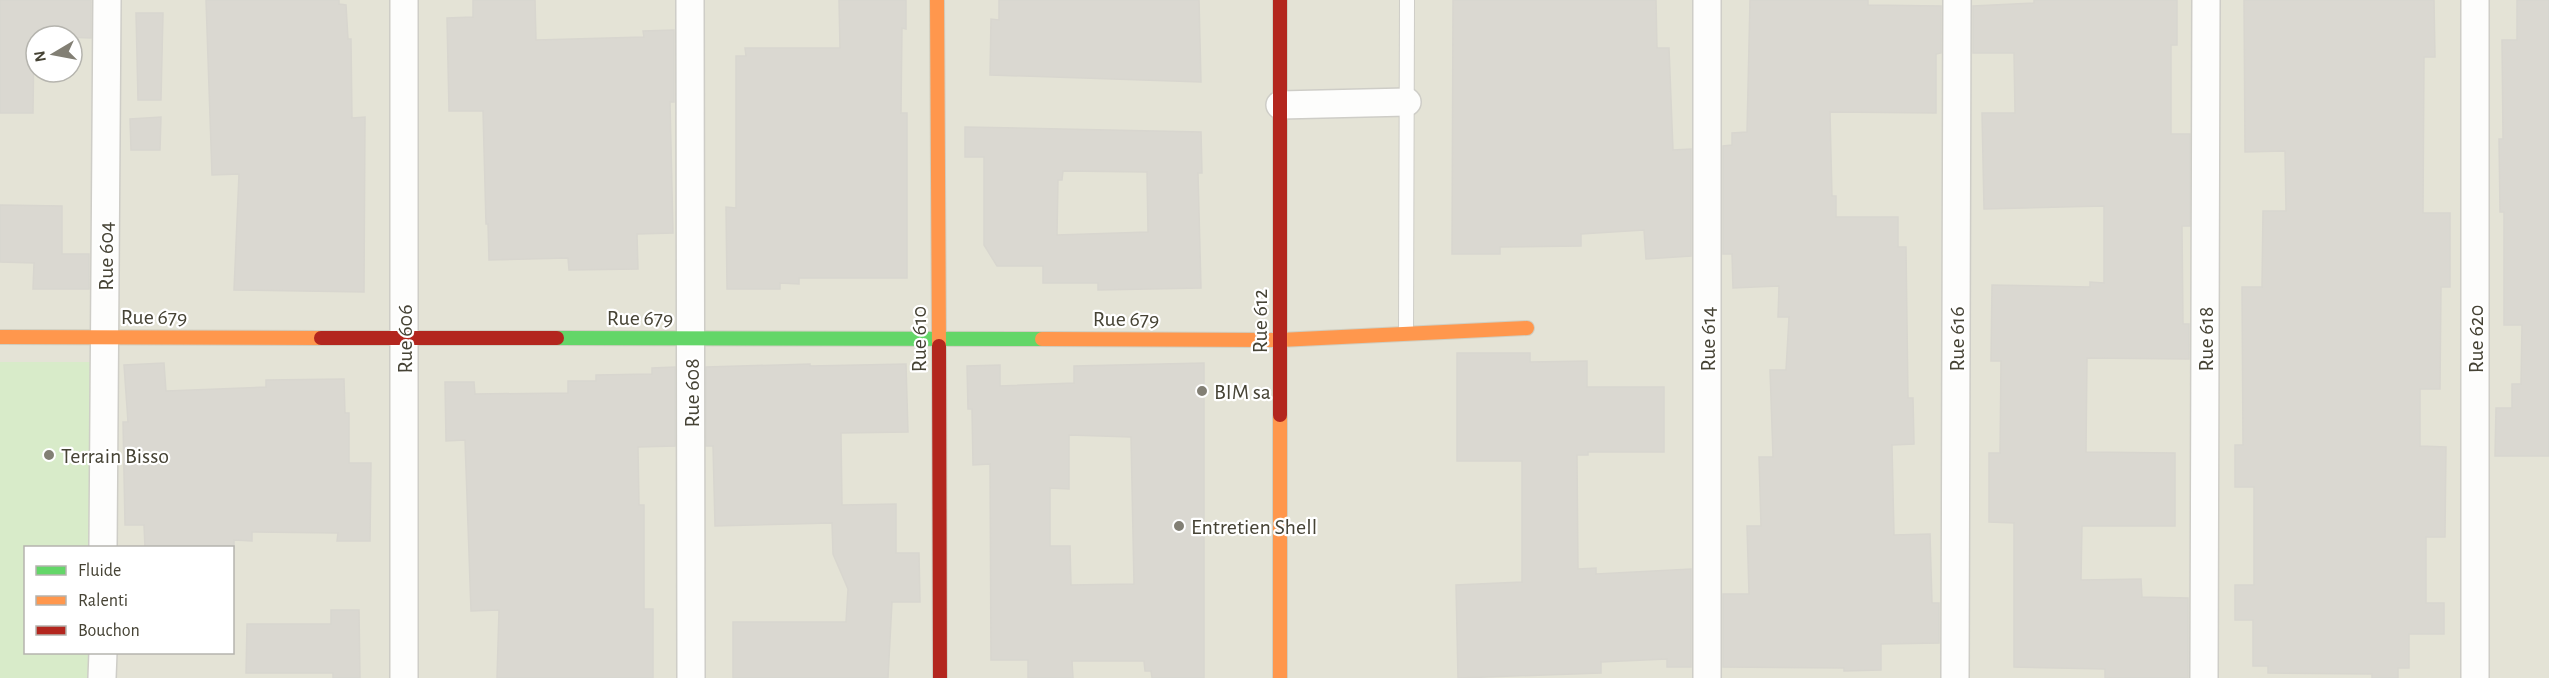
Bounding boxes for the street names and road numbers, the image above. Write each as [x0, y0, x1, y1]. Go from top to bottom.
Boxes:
street label: Rue 604 [95, 221, 117, 291]
street label: Rue 612 [1249, 289, 1271, 353]
street label: Rue 606 [394, 304, 416, 374]
street label: Rue 620 [2465, 305, 2487, 373]
street label: Rue 679 [121, 306, 187, 328]
street label: Rue 610 [908, 306, 930, 372]
street label: Rue 614 [1697, 306, 1719, 372]
street label: Rue 618 [2195, 306, 2217, 372]
street label: Rue 679 [607, 307, 673, 329]
street label: Rue 616 [1946, 307, 1968, 372]
street label: Rue 679 [1093, 308, 1159, 330]
street label: Rue 608 [681, 358, 703, 428]

